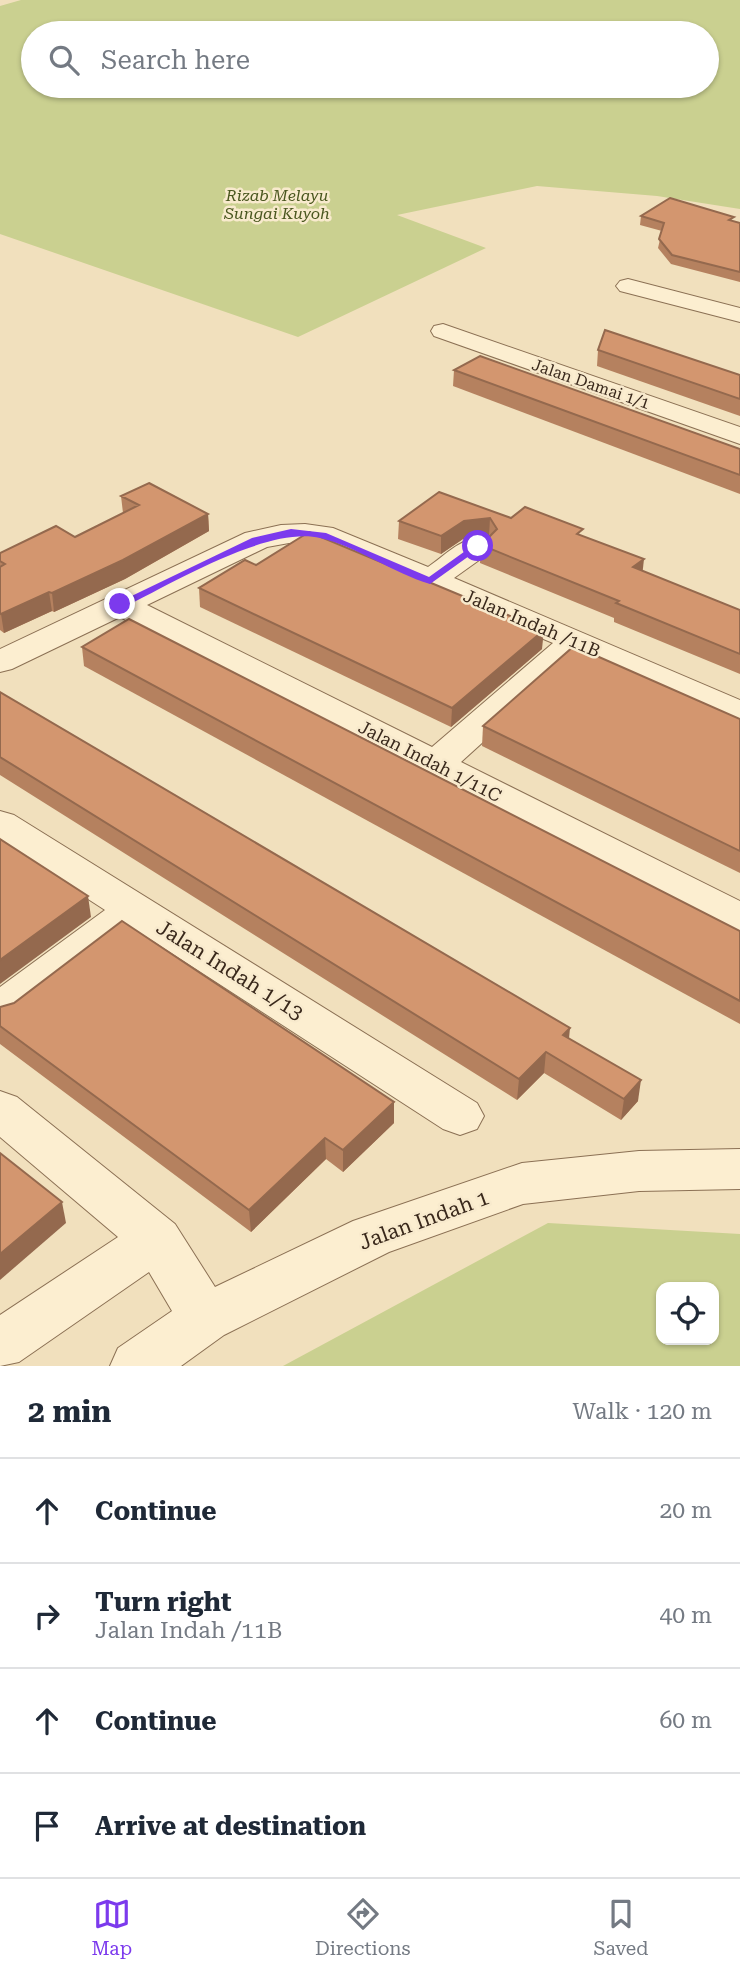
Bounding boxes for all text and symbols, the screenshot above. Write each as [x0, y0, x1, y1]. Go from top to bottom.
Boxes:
search box [21, 21, 719, 98]
icon: search [45, 41, 83, 79]
text: Search here [101, 45, 250, 75]
park label: Rizab Melayu Sungai Kuyoh [223, 186, 330, 223]
street label: Jalan Damai 1/1 [530, 355, 652, 413]
route start [462, 530, 493, 561]
street label: Jalan Indah /11B [460, 585, 604, 661]
route end [104, 588, 135, 619]
street label: Jalan Indah 1/11C [355, 716, 505, 806]
street label: Jalan Indah 1/13 [152, 915, 308, 1025]
street label: Jalan Indah 1 [356, 1185, 492, 1255]
map controls [656, 1282, 719, 1345]
button: locate [656, 1282, 719, 1345]
text: 2 min [28, 1394, 111, 1429]
text: Walk · 120 m [573, 1398, 712, 1425]
icon: ahead [28, 1492, 66, 1530]
text: Continue [95, 1496, 217, 1526]
text: 20 m [659, 1497, 712, 1524]
text: Turn right [95, 1587, 231, 1617]
icon: right [28, 1597, 66, 1635]
text: 40 m [659, 1602, 712, 1629]
text: Jalan Indah /11B [95, 1617, 282, 1644]
icon: ahead [28, 1702, 66, 1740]
text: Continue [95, 1706, 217, 1736]
text: 60 m [659, 1707, 712, 1734]
icon: arrive [28, 1807, 66, 1845]
text: Arrive at destination [95, 1811, 366, 1841]
tab: Map [91, 1895, 132, 1960]
tab: Directions [315, 1895, 411, 1960]
tab: Saved [593, 1895, 649, 1960]

